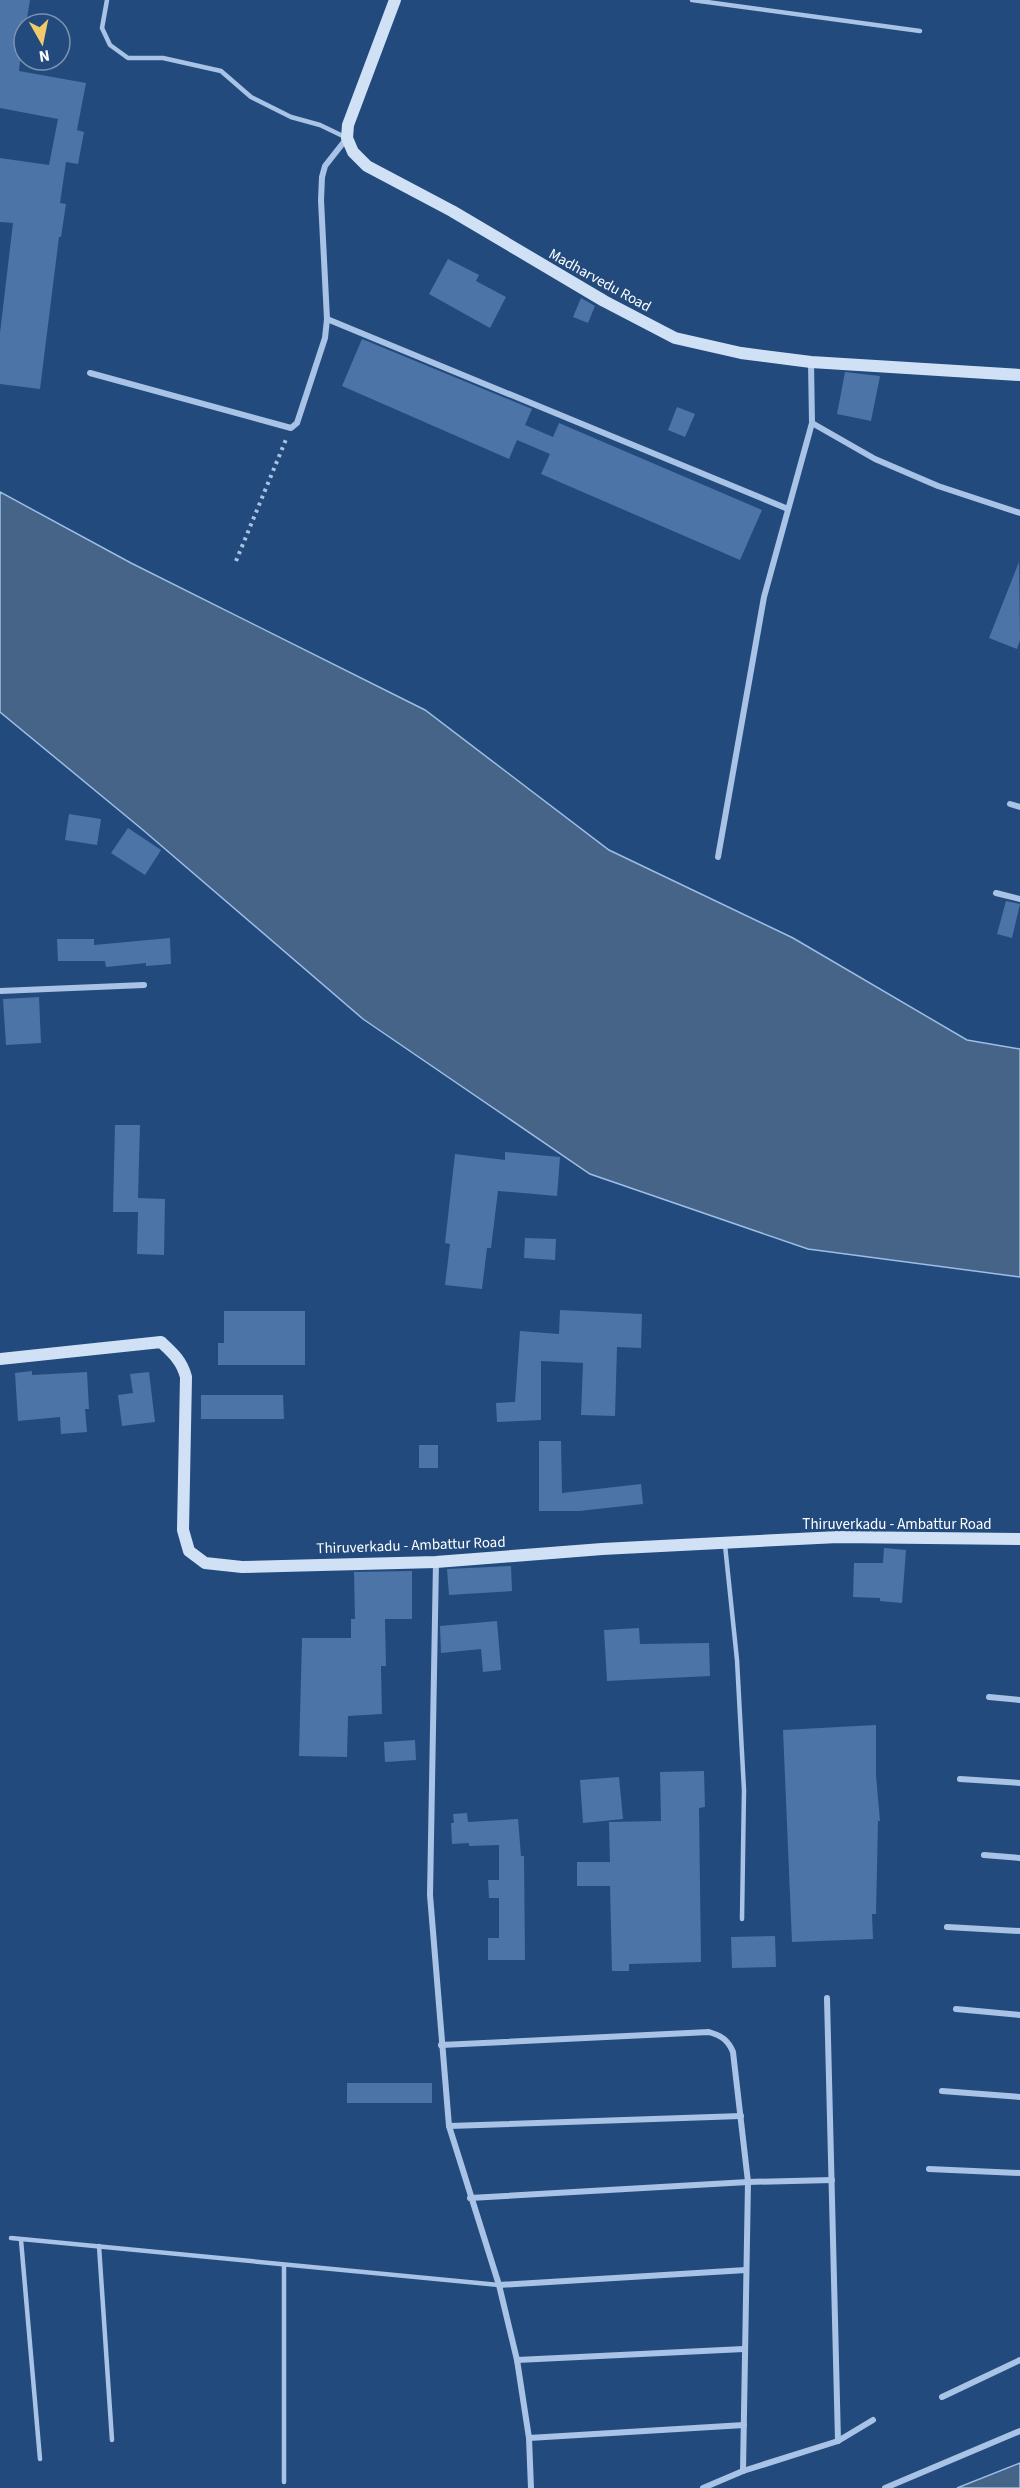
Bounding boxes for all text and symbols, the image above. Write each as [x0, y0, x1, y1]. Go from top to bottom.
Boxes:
north arrow [12, 12, 72, 72]
text: N [37, 44, 51, 68]
street label: Madharvedu Road [545, 244, 655, 317]
street label: Thiruverkadu - Ambattur Road [802, 1514, 992, 1535]
street label: Thiruverkadu - Ambattur Road [316, 1532, 506, 1559]

